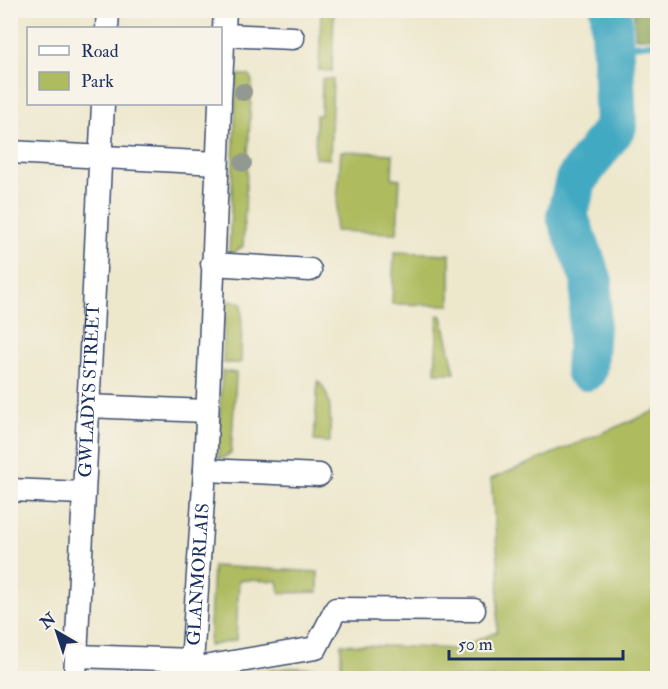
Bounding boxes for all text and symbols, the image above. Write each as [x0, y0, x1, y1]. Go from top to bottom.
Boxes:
legend [27, 27, 222, 105]
text: Road [81, 40, 119, 63]
text: Park [81, 70, 114, 93]
street label: GWLADYS STREET [73, 302, 105, 478]
street label: GLANMORLAIS [182, 502, 214, 646]
north arrow [27, 602, 87, 662]
text: N [36, 608, 61, 634]
scale bar [449, 623, 623, 661]
text: 50 m [458, 633, 493, 656]

